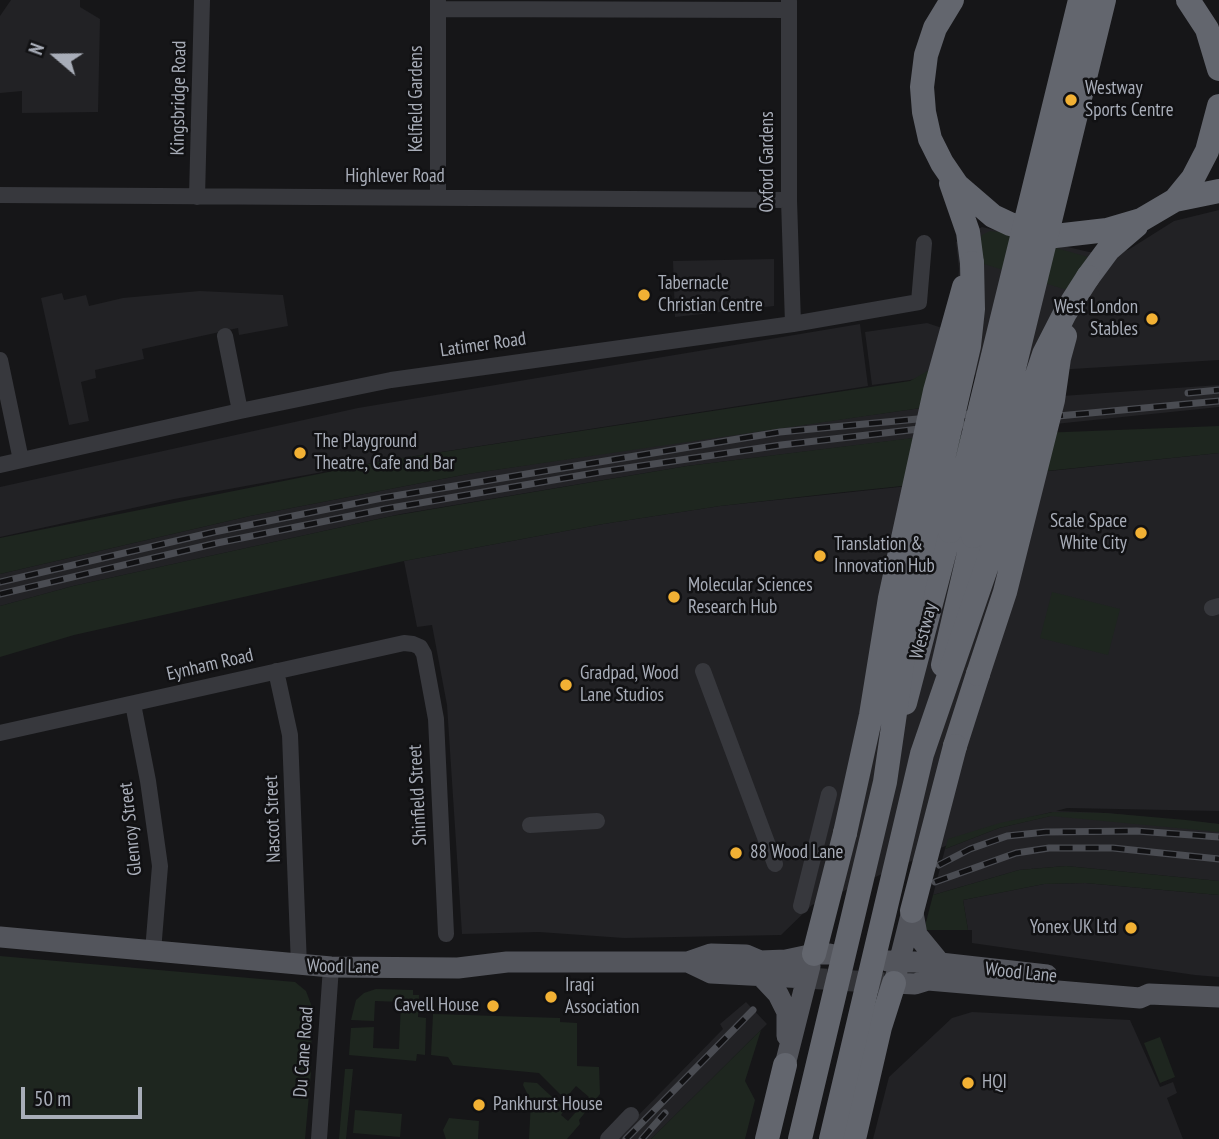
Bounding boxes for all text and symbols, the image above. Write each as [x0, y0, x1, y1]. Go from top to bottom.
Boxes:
north arrow [21, 21, 91, 91]
text: N [23, 40, 49, 58]
street label: Kingsbridge Road [167, 40, 191, 156]
street label: Kelfield Gardens [406, 46, 428, 152]
place label: Westway Sports Centre [1085, 78, 1174, 122]
marker: Westway Sports Centre [1063, 92, 1079, 108]
street label: Oxford Gardens [757, 111, 779, 213]
street label: Highlever Road [345, 166, 445, 188]
place label: Tabernacle Christian Centre [658, 273, 763, 317]
marker: Tabernacle Christian Centre [636, 287, 652, 303]
place label: West London Stables [1054, 297, 1138, 341]
marker: West London Stables [1144, 311, 1160, 327]
street label: Latimer Road [439, 328, 527, 362]
place label: The Playground Theatre, Cafe and Bar [314, 431, 455, 475]
marker: The Playground Theatre, Cafe and Bar [292, 445, 308, 461]
place label: Scale Space White City [1050, 511, 1127, 555]
marker: Scale Space White City [1133, 525, 1149, 541]
place label: Translation & Innovation Hub [834, 534, 935, 578]
marker: Translation & Innovation Hub [812, 548, 828, 564]
place label: Molecular Sciences Research Hub [688, 575, 813, 619]
marker: Molecular Sciences Research Hub [666, 589, 682, 605]
street label: Westway [906, 600, 942, 662]
street label: Eynham Road [164, 644, 256, 686]
place label: Gradpad, Wood Lane Studios [580, 663, 679, 707]
marker: Gradpad, Wood Lane Studios [558, 677, 574, 693]
street label: Shinfield Street [404, 744, 432, 846]
street label: Nascot Street [260, 775, 286, 863]
street label: Glenroy Street [115, 781, 147, 877]
place label: 88 Wood Lane [750, 842, 843, 864]
marker: 88 Wood Lane [728, 845, 744, 861]
place label: Yonex UK Ltd [1030, 917, 1117, 939]
marker: Yonex UK Ltd [1123, 920, 1139, 936]
street label: Wood Lane [307, 955, 379, 979]
street label: Wood Lane [984, 958, 1058, 988]
place label: Iraqi Association [565, 975, 639, 1019]
marker: Iraqi Association [543, 989, 559, 1005]
place label: Cavell House [394, 995, 479, 1017]
marker: Cavell House [485, 998, 501, 1014]
street label: Du Cane Road [289, 1006, 319, 1098]
scale bar [24, 1072, 145, 1116]
place label: HQI [982, 1072, 1007, 1094]
marker: HQI [960, 1075, 976, 1091]
text: 50 m [34, 1085, 71, 1112]
place label: Pankhurst House [493, 1094, 603, 1116]
marker: Pankhurst House [471, 1097, 487, 1113]

